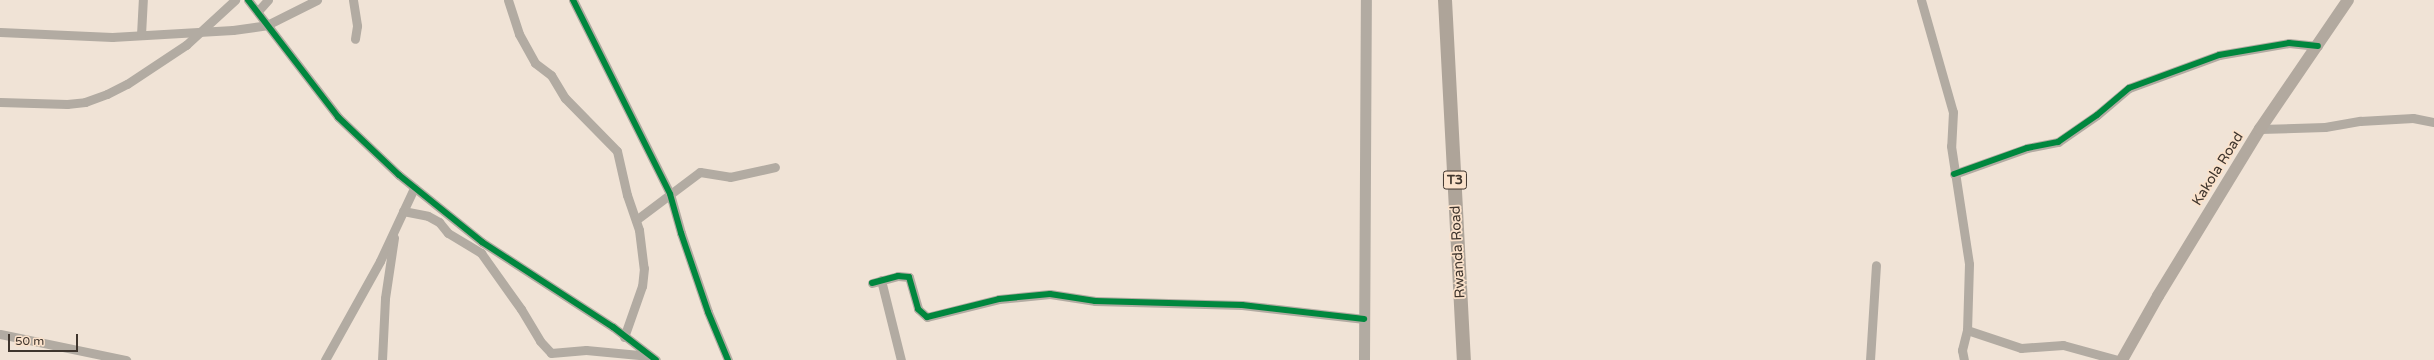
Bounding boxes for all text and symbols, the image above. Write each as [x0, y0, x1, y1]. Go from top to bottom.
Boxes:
street label: Kakola Road [2189, 129, 2247, 209]
road number: T3 [1442, 169, 1468, 191]
street label: Rwanda Road [1447, 205, 1469, 299]
scale bar [10, 326, 80, 352]
text: 50 m [15, 334, 44, 348]

